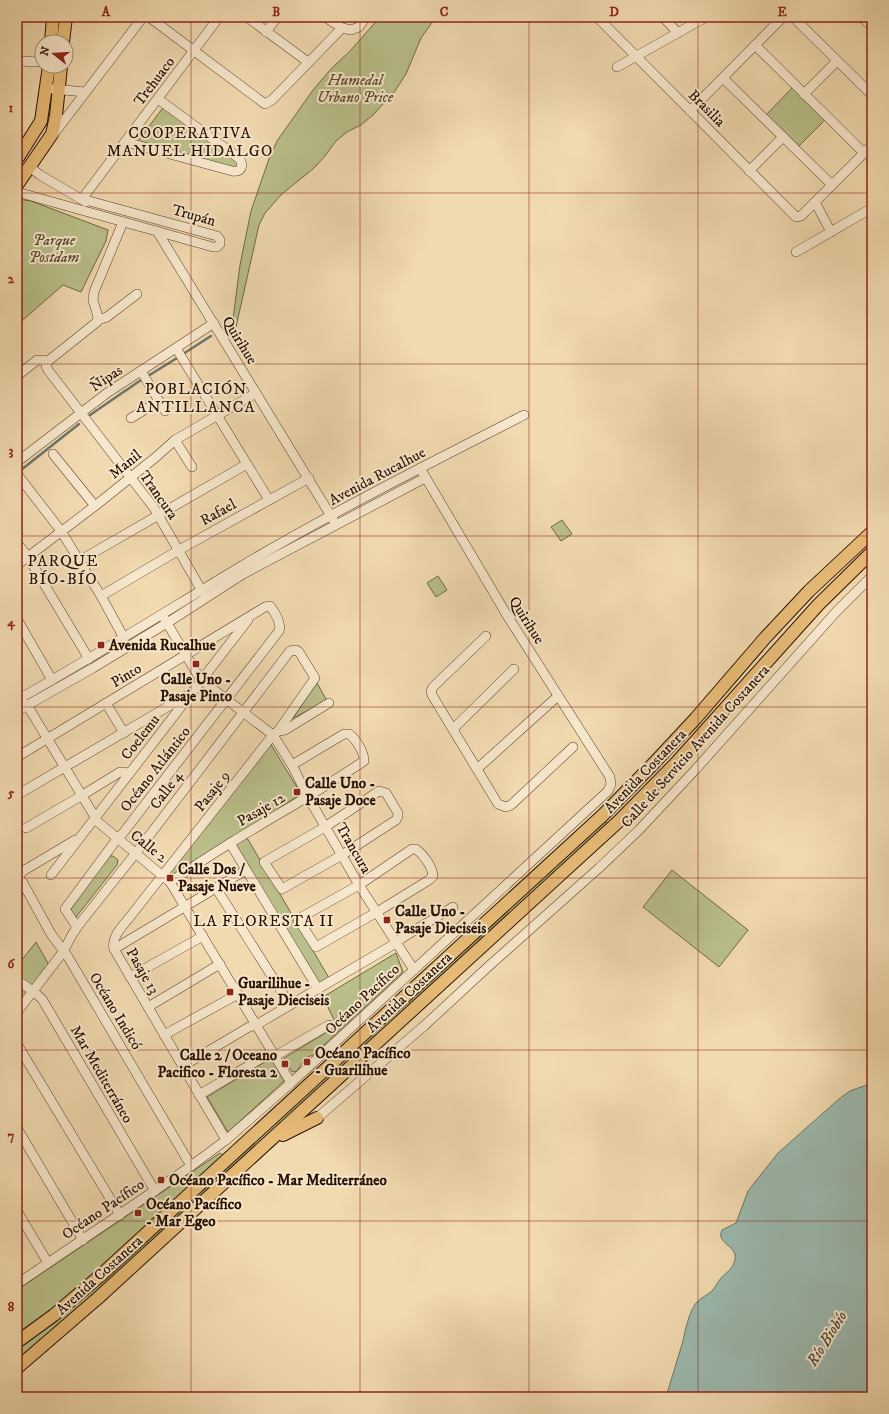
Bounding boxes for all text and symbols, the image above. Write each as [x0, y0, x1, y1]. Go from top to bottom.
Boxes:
text: A [101, 4, 111, 20]
text: B [272, 4, 280, 20]
text: C [440, 4, 449, 20]
text: D [609, 4, 619, 20]
text: E [777, 4, 787, 20]
north arrow [34, 34, 74, 74]
text: N [37, 45, 53, 58]
street label: Trehuaco [130, 53, 179, 110]
park label: Humedal Urbano Price [317, 71, 394, 107]
street label: Brasilia [684, 86, 730, 131]
text: 1 [9, 100, 14, 116]
district label: COOPERATIVA MANUEL HIDALGO [107, 123, 273, 161]
street label: Trupán [170, 200, 218, 231]
park label: Parque Postdam [29, 231, 80, 267]
text: 2 [8, 271, 15, 287]
street label: Quirihue [218, 313, 261, 368]
street label: Ñipas [86, 360, 126, 396]
district label: POBLACIÓN ANTILLANCA [136, 379, 256, 417]
text: 3 [9, 443, 14, 459]
street label: Avenida Rucalhue [326, 443, 429, 510]
street label: Manil [105, 445, 146, 483]
street label: Trancura [135, 467, 183, 524]
street label: Rafael [197, 495, 240, 530]
district label: PARQUE BÍO-BÍO [27, 551, 99, 589]
street label: Quirihue [504, 593, 549, 648]
text: 4 [6, 614, 15, 631]
place label: Avenida Rucalhue [108, 636, 216, 655]
marker: Avenida Rucalhue [96, 640, 106, 650]
street label: Pinto [107, 659, 145, 692]
marker: Calle Uno - Pasaje Pinto [191, 659, 201, 669]
street label: Calle de Servicio Avenida Costanera [617, 661, 773, 831]
place label: Calle Uno - Pasaje Pinto [160, 670, 233, 706]
street label: Coelemu [117, 711, 164, 764]
street label: Océano Atlántico [116, 723, 195, 816]
street label: Avenida Costanera [600, 725, 690, 817]
street label: Calle 4 [146, 767, 187, 813]
street label: Pasaje 9 [190, 767, 234, 816]
place label: Calle Uno - Pasaje Doce [305, 774, 376, 810]
text: 5 [7, 785, 15, 801]
marker: Calle Uno - Pasaje Doce [292, 787, 302, 797]
street label: Pasaje 12 [234, 788, 289, 831]
street label: Trancura [332, 820, 376, 877]
street label: Calle 2 [126, 826, 172, 867]
place label: Calle Dos / Pasaje Nueve [178, 860, 257, 896]
marker: Calle Dos / Pasaje Nueve [165, 873, 175, 883]
place label: Calle Uno - Pasaje Dieciseis [395, 902, 486, 938]
district label: LA FLORESTA II [194, 911, 334, 931]
marker: Calle Uno - Pasaje Dieciseis [382, 915, 392, 925]
street label: Pasaje 13 [122, 945, 163, 998]
street label: Avenida Costanera [363, 947, 457, 1037]
text: 6 [8, 956, 16, 972]
street label: Océano Pacífico [321, 960, 404, 1039]
street label: Océano Indicó [85, 969, 146, 1053]
place label: Guarilihue - Pasaje Dieciseis [238, 974, 329, 1010]
marker: Guarilihue - Pasaje Dieciseis [225, 987, 235, 997]
street label: Mar Mediterráneo [66, 1022, 137, 1127]
place label: Océano Pacífico - Guarilihue [315, 1044, 411, 1080]
place label: Calle 2 / Oceano Pacifico - Floresta 2 [157, 1046, 278, 1082]
marker: Océano Pacífico - Guarilihue [302, 1057, 312, 1067]
marker: Calle 2 / Oceano Pacifico - Floresta 2 [280, 1059, 290, 1069]
text: 7 [8, 1128, 15, 1144]
place label: Océano Pacífico - Mar Mediterráneo [169, 1171, 388, 1190]
street label: Océano Pacífico [58, 1175, 148, 1244]
marker: Océano Pacífico - Mar Mediterráneo [156, 1175, 166, 1185]
place label: Océano Pacífico - Mar Egeo [146, 1195, 242, 1231]
marker: Océano Pacífico - Mar Egeo [133, 1208, 143, 1218]
street label: Avenida Costanera [52, 1231, 147, 1319]
text: 8 [8, 1299, 15, 1315]
water label: Río Biobío [802, 1307, 852, 1371]

